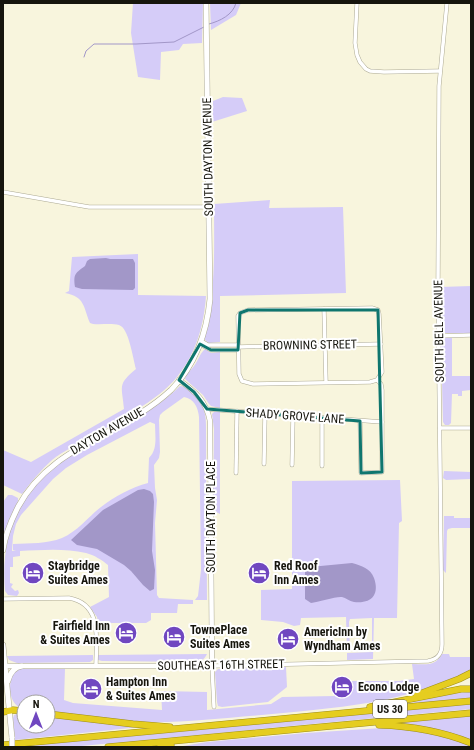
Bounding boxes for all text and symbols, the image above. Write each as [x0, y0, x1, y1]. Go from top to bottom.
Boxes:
street label: SOUTH DAYTON AVENUE [200, 97, 216, 217]
street label: SOUTH BELL AVENUE [431, 280, 447, 382]
street label: BROWNING STREET [263, 337, 357, 353]
street label: DAYTON AVENUE [68, 404, 146, 458]
street label: SHADY GROVE LANE [245, 406, 345, 426]
street label: SOUTH DAYTON PLACE [204, 461, 218, 573]
place label: Staybridge Suites Ames [48, 559, 109, 587]
place label: Red Roof Inn Ames [274, 559, 319, 587]
hotel icon: Staybridge Suites Ames [20, 560, 46, 586]
hotel icon: Red Roof Inn Ames [246, 560, 272, 586]
place label: Fairfield Inn & Suites Ames [40, 619, 111, 647]
hotel icon: Fairfield Inn & Suites Ames [113, 620, 139, 646]
place label: TownePlace Suites Ames [190, 623, 251, 651]
hotel icon: TownePlace Suites Ames [161, 624, 187, 650]
place label: AmericInn by Wyndham Ames [304, 625, 381, 653]
hotel icon: AmericInn by Wyndham Ames [275, 626, 301, 652]
street label: SOUTHEAST 16TH STREET [157, 657, 285, 673]
hotel icon: Econo Lodge [329, 674, 355, 700]
place label: Hampton Inn & Suites Ames [106, 675, 176, 703]
hotel icon: Hampton Inn & Suites Ames [78, 676, 104, 702]
place label: Econo Lodge [358, 680, 420, 694]
north arrow [16, 694, 56, 734]
text: N [33, 698, 40, 711]
road number: US 30 [373, 700, 407, 718]

